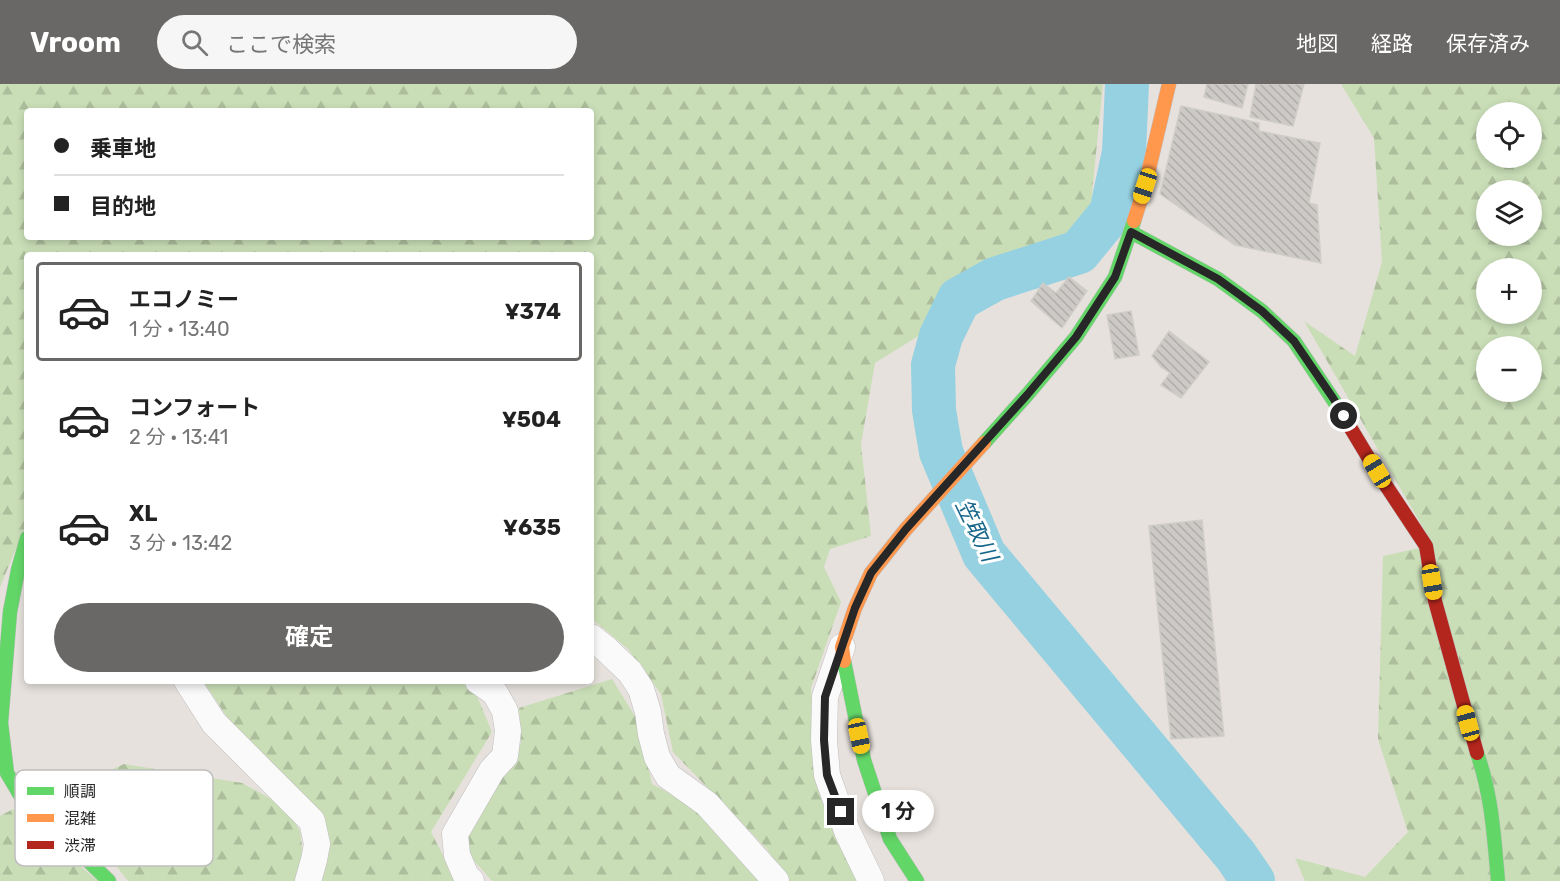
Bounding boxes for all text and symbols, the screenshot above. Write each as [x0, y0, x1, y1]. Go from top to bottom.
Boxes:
search box [157, 15, 577, 69]
text: Vroom [30, 26, 121, 59]
icon: search [178, 26, 211, 59]
text: ここで検索 [226, 31, 336, 58]
text: 地図 [1296, 31, 1338, 56]
text: 経路 [1371, 31, 1413, 56]
text: 保存済み [1446, 31, 1530, 56]
map controls [1476, 102, 1542, 402]
button: locate [1476, 102, 1542, 168]
text: 乗車地 [90, 135, 156, 162]
car [1131, 166, 1159, 206]
button: layers [1476, 180, 1542, 246]
text: 目的地 [90, 193, 156, 220]
button: + [1476, 258, 1542, 324]
icon: car [57, 285, 111, 339]
text: エコノミー [129, 286, 239, 313]
text: ¥374 [504, 298, 561, 325]
text: 1 分 · 13:40 [129, 317, 230, 341]
button: − [1476, 336, 1542, 402]
icon: car [57, 393, 111, 447]
text: コンフォート [129, 394, 260, 421]
route start [1330, 402, 1357, 429]
text: ¥504 [502, 406, 561, 433]
text: 2 分 · 13:41 [129, 425, 228, 449]
car [1360, 451, 1394, 491]
water label: 笠取川 [950, 495, 1004, 568]
text: XL [129, 500, 157, 527]
icon: car [57, 501, 111, 555]
text: ¥635 [503, 514, 561, 541]
text: 3 分 · 13:42 [129, 531, 232, 555]
car [1420, 563, 1444, 601]
button: 確定 [54, 603, 564, 672]
car [1455, 703, 1481, 743]
car [846, 717, 872, 755]
legend [15, 770, 213, 866]
text: 順調 [64, 782, 96, 801]
callout: 1 分 [862, 791, 934, 833]
route end [827, 798, 854, 825]
text: 1 分 [881, 799, 915, 823]
text: 混雑 [64, 809, 96, 828]
text: 渋滞 [64, 836, 96, 855]

